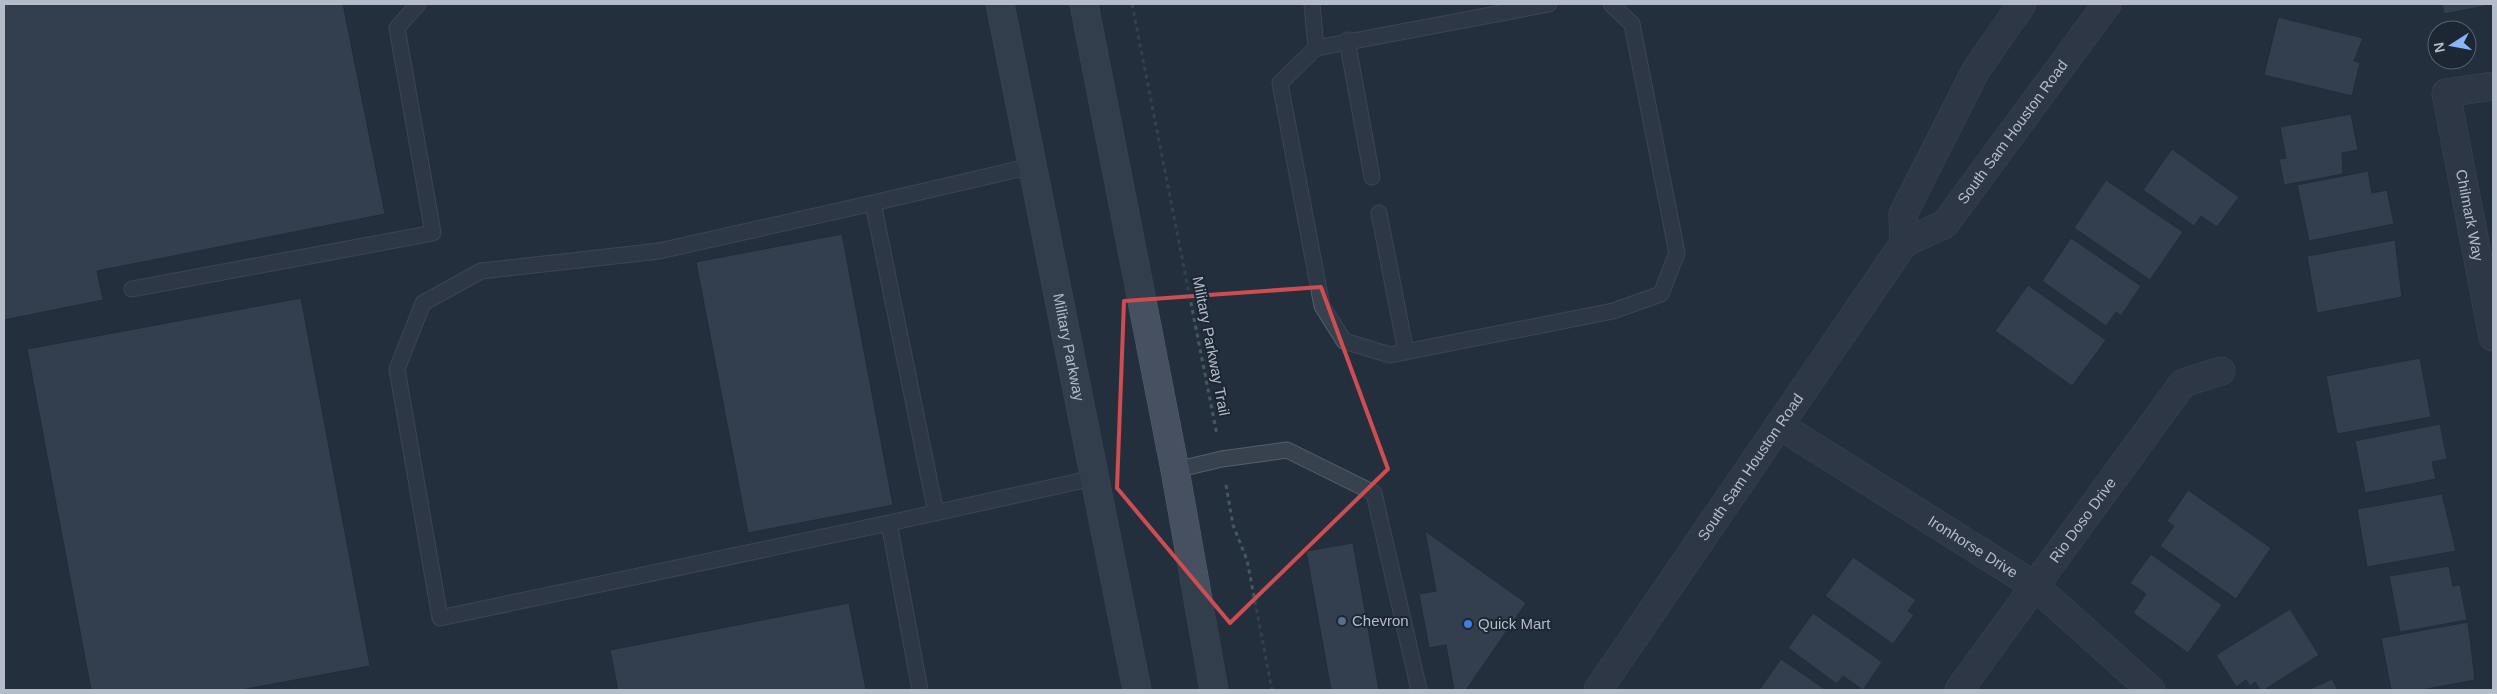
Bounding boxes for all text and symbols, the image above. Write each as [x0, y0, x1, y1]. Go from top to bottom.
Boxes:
north arrow [2427, 20, 2477, 70]
text: N [2430, 41, 2448, 54]
street label: South Sam Houston Road [1954, 57, 2071, 207]
street label: Chilmark Way [2453, 168, 2487, 263]
street label: Military Parkway Trail [1190, 275, 1233, 417]
street label: Military Parkway [1050, 292, 1088, 403]
street label: South Sam Houston Road [1694, 390, 1806, 544]
street label: Rio Doso Drive [2046, 474, 2119, 566]
street label: Ironhorse Drive [1925, 512, 2021, 581]
place label: Chevron [1352, 612, 1409, 629]
marker: Chevron [1336, 615, 1348, 627]
place label: Quick Mart [1478, 615, 1551, 632]
marker: Quick Mart [1462, 618, 1474, 630]

